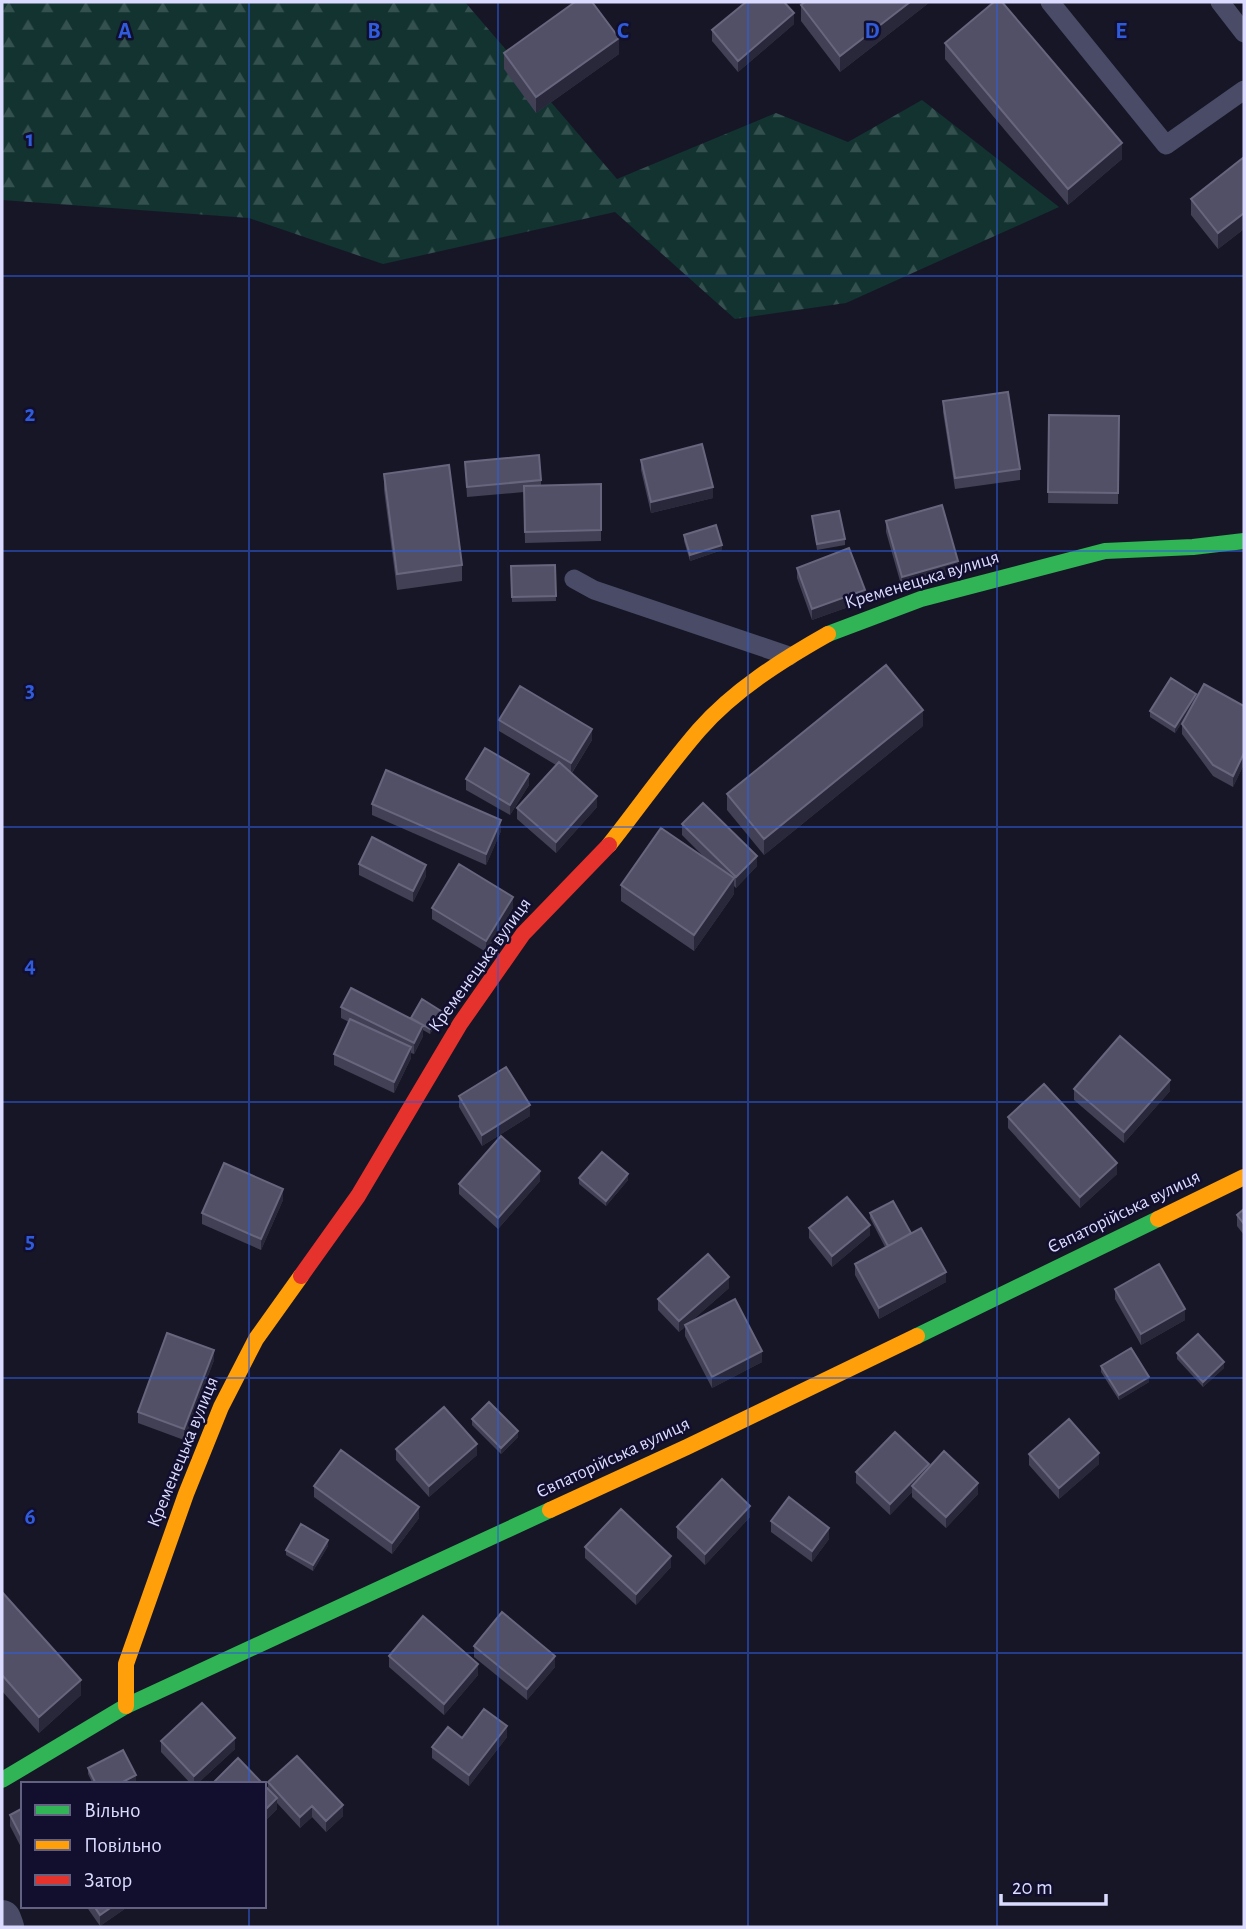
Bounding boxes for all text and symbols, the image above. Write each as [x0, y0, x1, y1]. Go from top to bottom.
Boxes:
text: A [118, 20, 132, 43]
text: B [367, 20, 381, 43]
text: C [617, 20, 629, 43]
text: D [864, 20, 880, 43]
text: E [1115, 20, 1127, 43]
text: 1 [26, 128, 34, 151]
text: 2 [25, 403, 36, 426]
street label: Кременецька вулиця [842, 547, 1002, 613]
text: 3 [25, 679, 35, 702]
street label: Кременецька вулиця [425, 894, 535, 1036]
text: 4 [24, 954, 36, 977]
street label: Євпаторійська вулиця [1045, 1167, 1203, 1257]
text: 5 [25, 1230, 35, 1253]
street label: Кременецька вулиця [144, 1374, 222, 1530]
street label: Євпаторійська вулиця [533, 1414, 693, 1502]
text: 6 [24, 1506, 36, 1529]
legend [21, 1782, 266, 1908]
text: Вільно [84, 1800, 140, 1821]
text: Повільно [84, 1835, 162, 1856]
scale bar [1001, 1862, 1106, 1906]
text: Затор [84, 1870, 132, 1891]
text: 20 m [1012, 1877, 1053, 1898]

